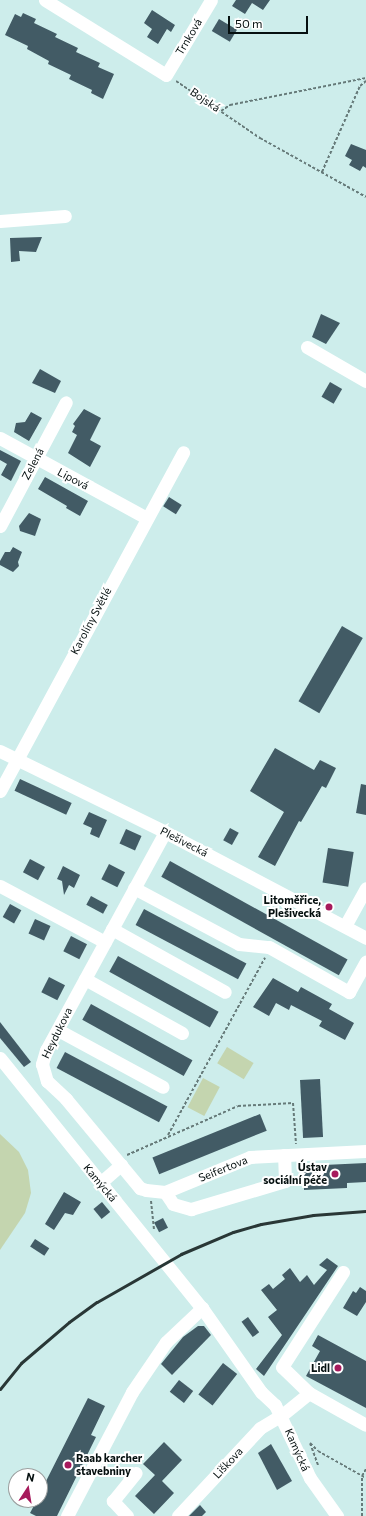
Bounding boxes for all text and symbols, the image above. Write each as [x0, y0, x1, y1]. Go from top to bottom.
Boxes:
scale bar [230, 8, 310, 34]
street label: Trnková [173, 16, 205, 58]
text: 50 m [235, 16, 263, 30]
street label: Bojská [188, 85, 222, 115]
street label: Zelená [19, 446, 47, 482]
street label: Lipová [55, 465, 91, 493]
street label: Karolíny Světlé [68, 585, 114, 657]
street label: Plešivecká [158, 824, 210, 860]
place label: Litoměřice, Plešivecká [264, 894, 321, 920]
marker: Litoměřice, Plešivecká [324, 902, 334, 912]
street label: Heydukova [39, 1005, 75, 1061]
street label: Seifertova [197, 1153, 249, 1185]
street label: Kamýcká [80, 1161, 120, 1205]
place label: Ústav sociální péče [263, 1161, 327, 1187]
marker: Ústav sociální péče [330, 1169, 340, 1179]
place label: Lidl [311, 1361, 330, 1375]
marker: Lidl [333, 1363, 343, 1373]
street label: Kamýcká [282, 1427, 312, 1473]
street label: Liškova [210, 1445, 246, 1481]
place label: Raab karcher stavebniny [76, 1452, 142, 1478]
marker: Raab karcher stavebniny [63, 1460, 73, 1470]
north arrow [8, 1468, 48, 1508]
text: N [25, 1470, 36, 1484]

